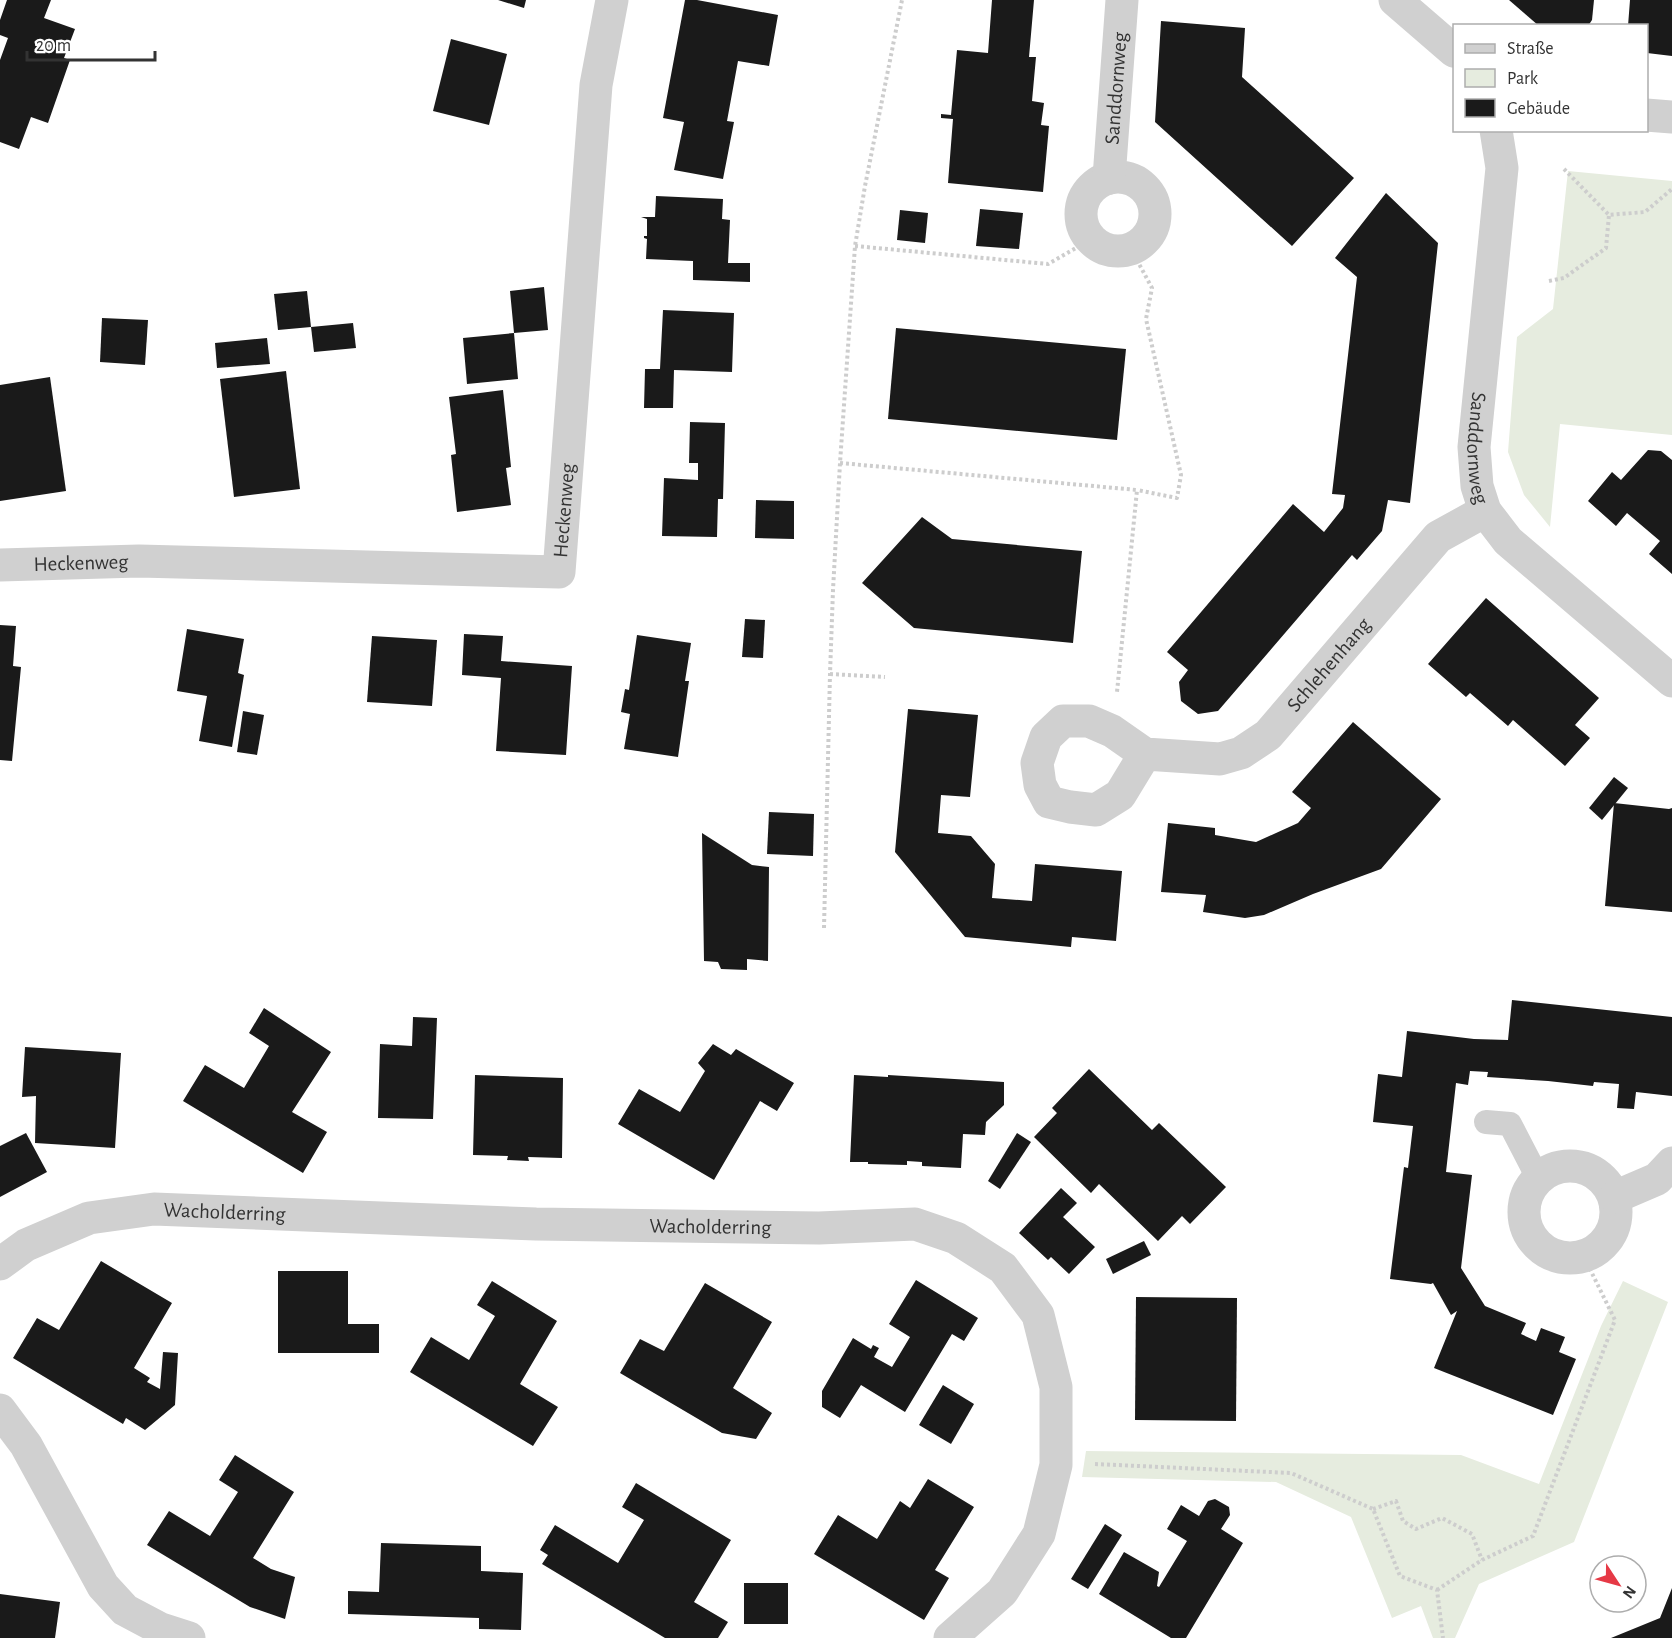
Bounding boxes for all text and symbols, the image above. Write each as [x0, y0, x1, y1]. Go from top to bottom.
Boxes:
scale bar [27, 24, 154, 62]
legend [1453, 24, 1648, 132]
street label: Sanddornweg [1101, 31, 1131, 145]
text: 20 m [36, 37, 71, 55]
text: Straße [1507, 40, 1553, 58]
text: Park [1507, 70, 1539, 88]
text: Gebäude [1507, 100, 1570, 118]
street label: Sanddornweg [1463, 391, 1492, 508]
street label: Heckenweg [550, 462, 578, 558]
street label: Heckenweg [33, 551, 129, 575]
street label: Schlehenhang [1283, 613, 1375, 716]
street label: Wacholderring [163, 1199, 287, 1225]
street label: Wacholderring [649, 1216, 772, 1238]
north arrow [1588, 1554, 1648, 1614]
text: N [1620, 1583, 1639, 1601]

